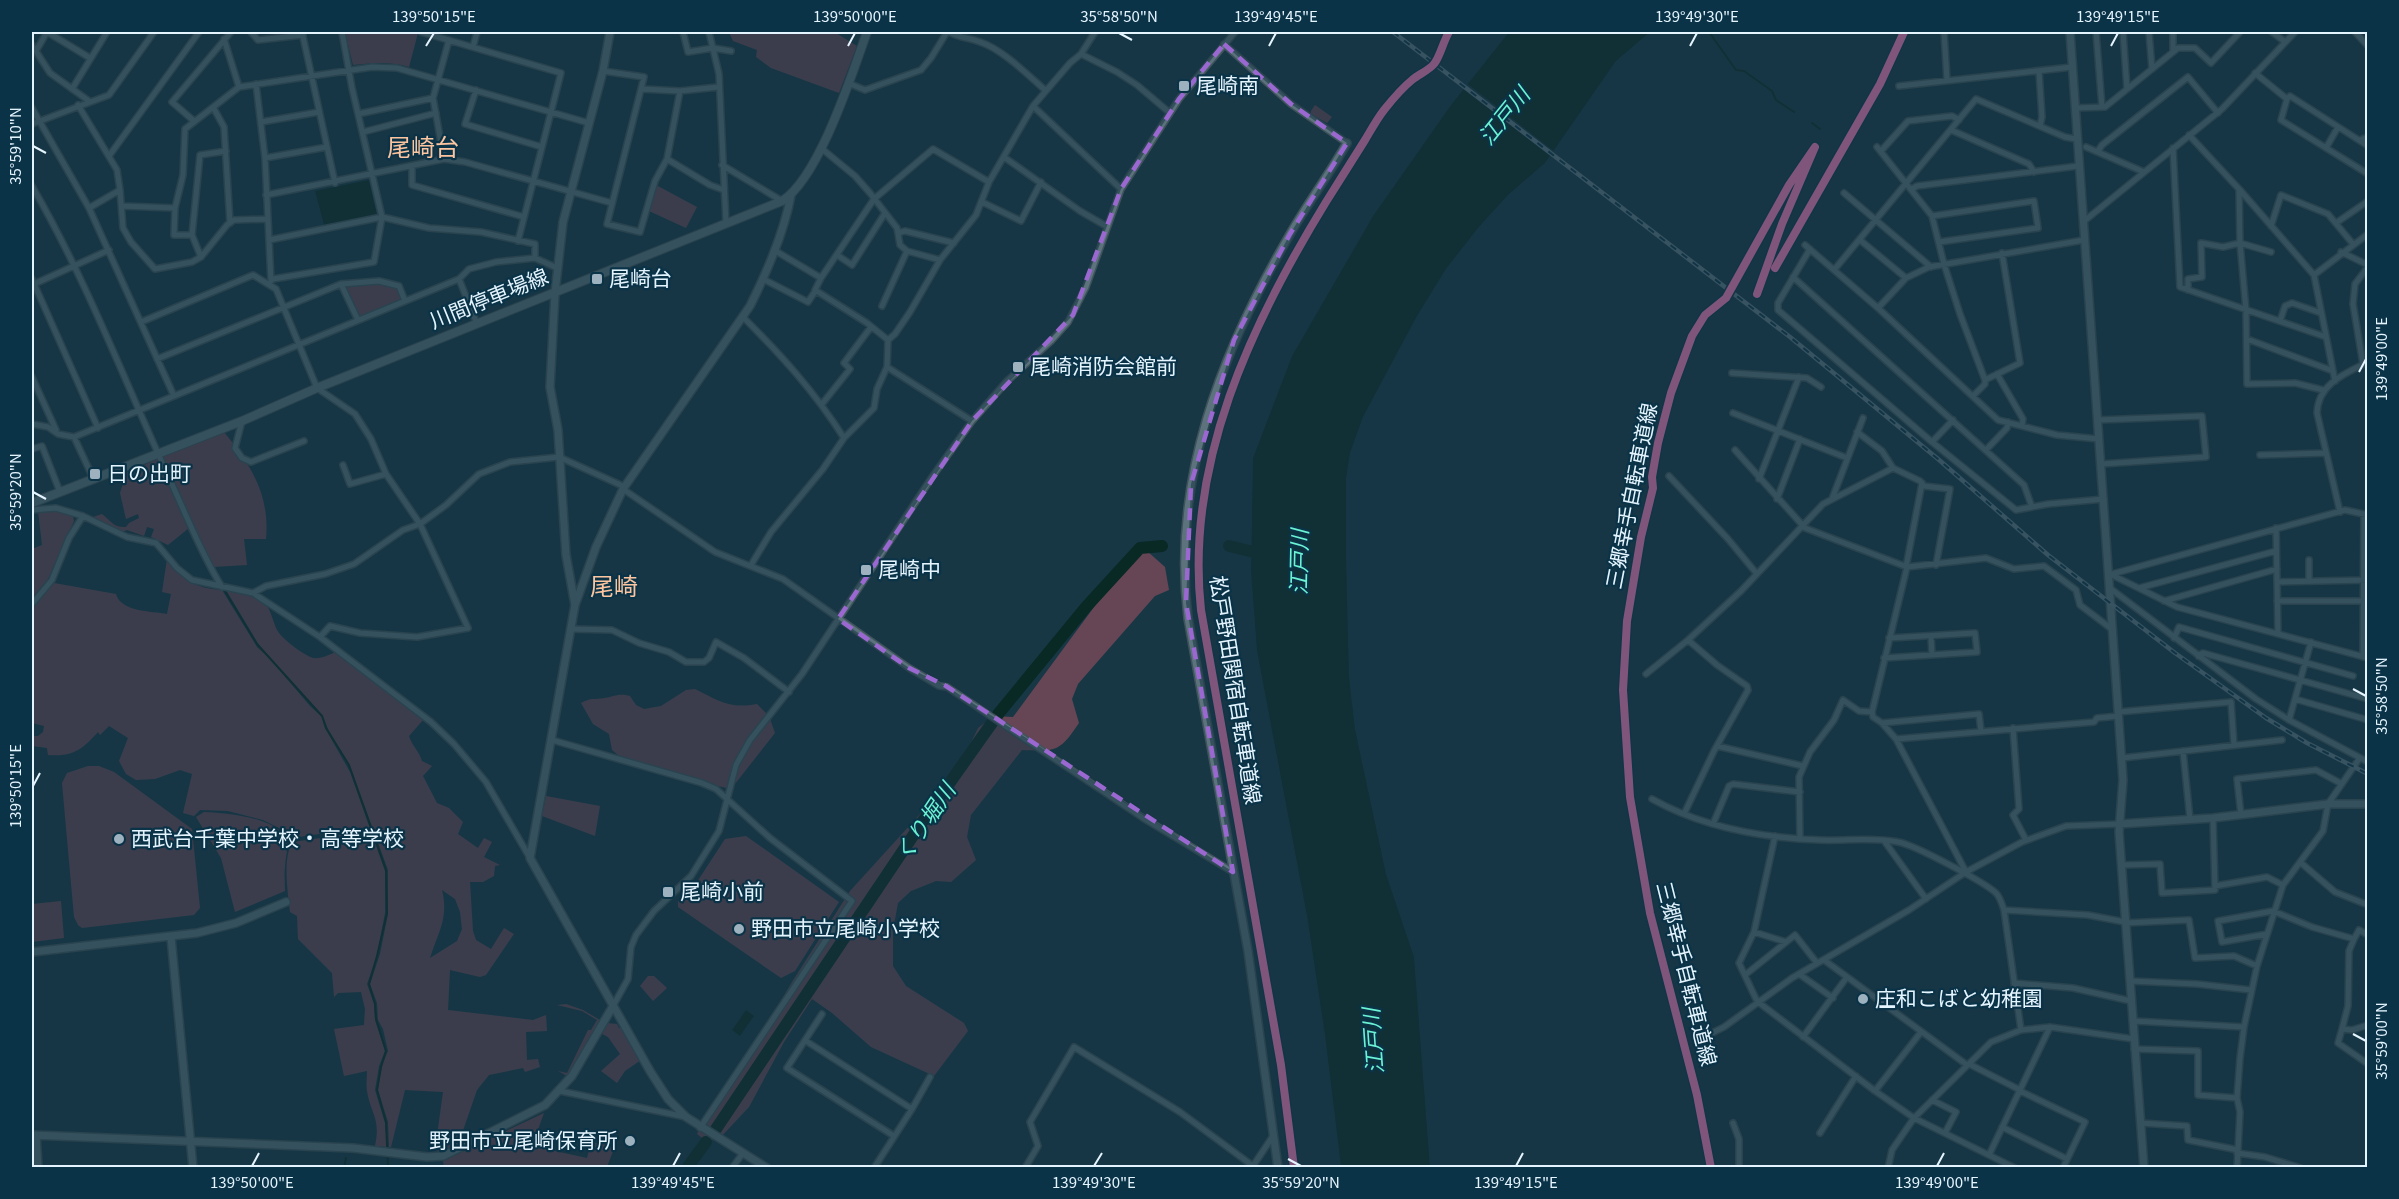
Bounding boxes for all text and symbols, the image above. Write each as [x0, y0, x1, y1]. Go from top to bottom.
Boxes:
text: 139°50'15"E [392, 5, 476, 26]
text: 139°50'00"E [813, 5, 897, 26]
text: 35°58'50"N [1080, 5, 1158, 26]
text: 139°49'45"E [1234, 5, 1318, 26]
text: 139°49'30"E [1655, 5, 1739, 26]
text: 139°49'15"E [2076, 5, 2160, 26]
place label: 尾崎南 [1196, 69, 1259, 99]
water label: 江戸川 [1469, 77, 1537, 150]
marker: 尾崎南 [1177, 79, 1191, 93]
text: 35°59'10"N [4, 107, 25, 185]
district label: 尾崎台 [387, 128, 459, 163]
street label: 川間停車場線 [424, 260, 552, 335]
place label: 尾崎台 [609, 262, 672, 292]
marker: 尾崎台 [590, 272, 604, 286]
text: 139°49'00"E [2370, 317, 2391, 401]
place label: 尾崎消防会館前 [1030, 350, 1177, 380]
marker: 尾崎消防会館前 [1011, 360, 1025, 374]
street label: 三郷幸手自転車道線 [1597, 400, 1663, 591]
text: 35°59'20"N [4, 453, 25, 531]
place label: 日の出町 [107, 457, 191, 487]
marker: 日の出町 [88, 467, 102, 481]
water label: 江戸川 [1280, 527, 1314, 595]
place label: 尾崎中 [878, 553, 941, 583]
marker: 尾崎中 [859, 563, 873, 577]
district label: 尾崎 [590, 567, 638, 602]
street label: 松戸野田関宿自転車道線 [1204, 573, 1270, 806]
text: 35°58'50"N [2370, 657, 2391, 735]
text: 139°50'15"E [4, 744, 25, 828]
water label: くり堀川 [885, 774, 962, 866]
place label: 西武台千葉中学校・高等学校 [131, 822, 404, 852]
marker: 西武台千葉中学校・高等学校 [112, 832, 126, 846]
place label: 尾崎小前 [680, 875, 764, 905]
street label: 三郷幸手自転車道線 [1651, 878, 1725, 1069]
marker: 尾崎小前 [661, 885, 675, 899]
place label: 野田市立尾崎小学校 [751, 912, 940, 942]
marker: 野田市立尾崎小学校 [732, 922, 746, 936]
place label: 庄和こばと幼稚園 [1875, 982, 2043, 1012]
marker: 庄和こばと幼稚園 [1856, 992, 1870, 1006]
text: 35°59'00"N [2370, 1002, 2391, 1080]
water label: 江戸川 [1353, 1005, 1389, 1075]
place label: 野田市立尾崎保育所 [429, 1124, 618, 1154]
marker: 野田市立尾崎保育所 [623, 1134, 637, 1148]
text: 139°50'00"E [210, 1171, 294, 1192]
text: 139°49'45"E [631, 1171, 715, 1192]
text: 139°49'30"E [1052, 1171, 1136, 1192]
text: 35°59'20"N [1262, 1171, 1340, 1192]
text: 139°49'15"E [1474, 1171, 1558, 1192]
text: 139°49'00"E [1895, 1171, 1979, 1192]

